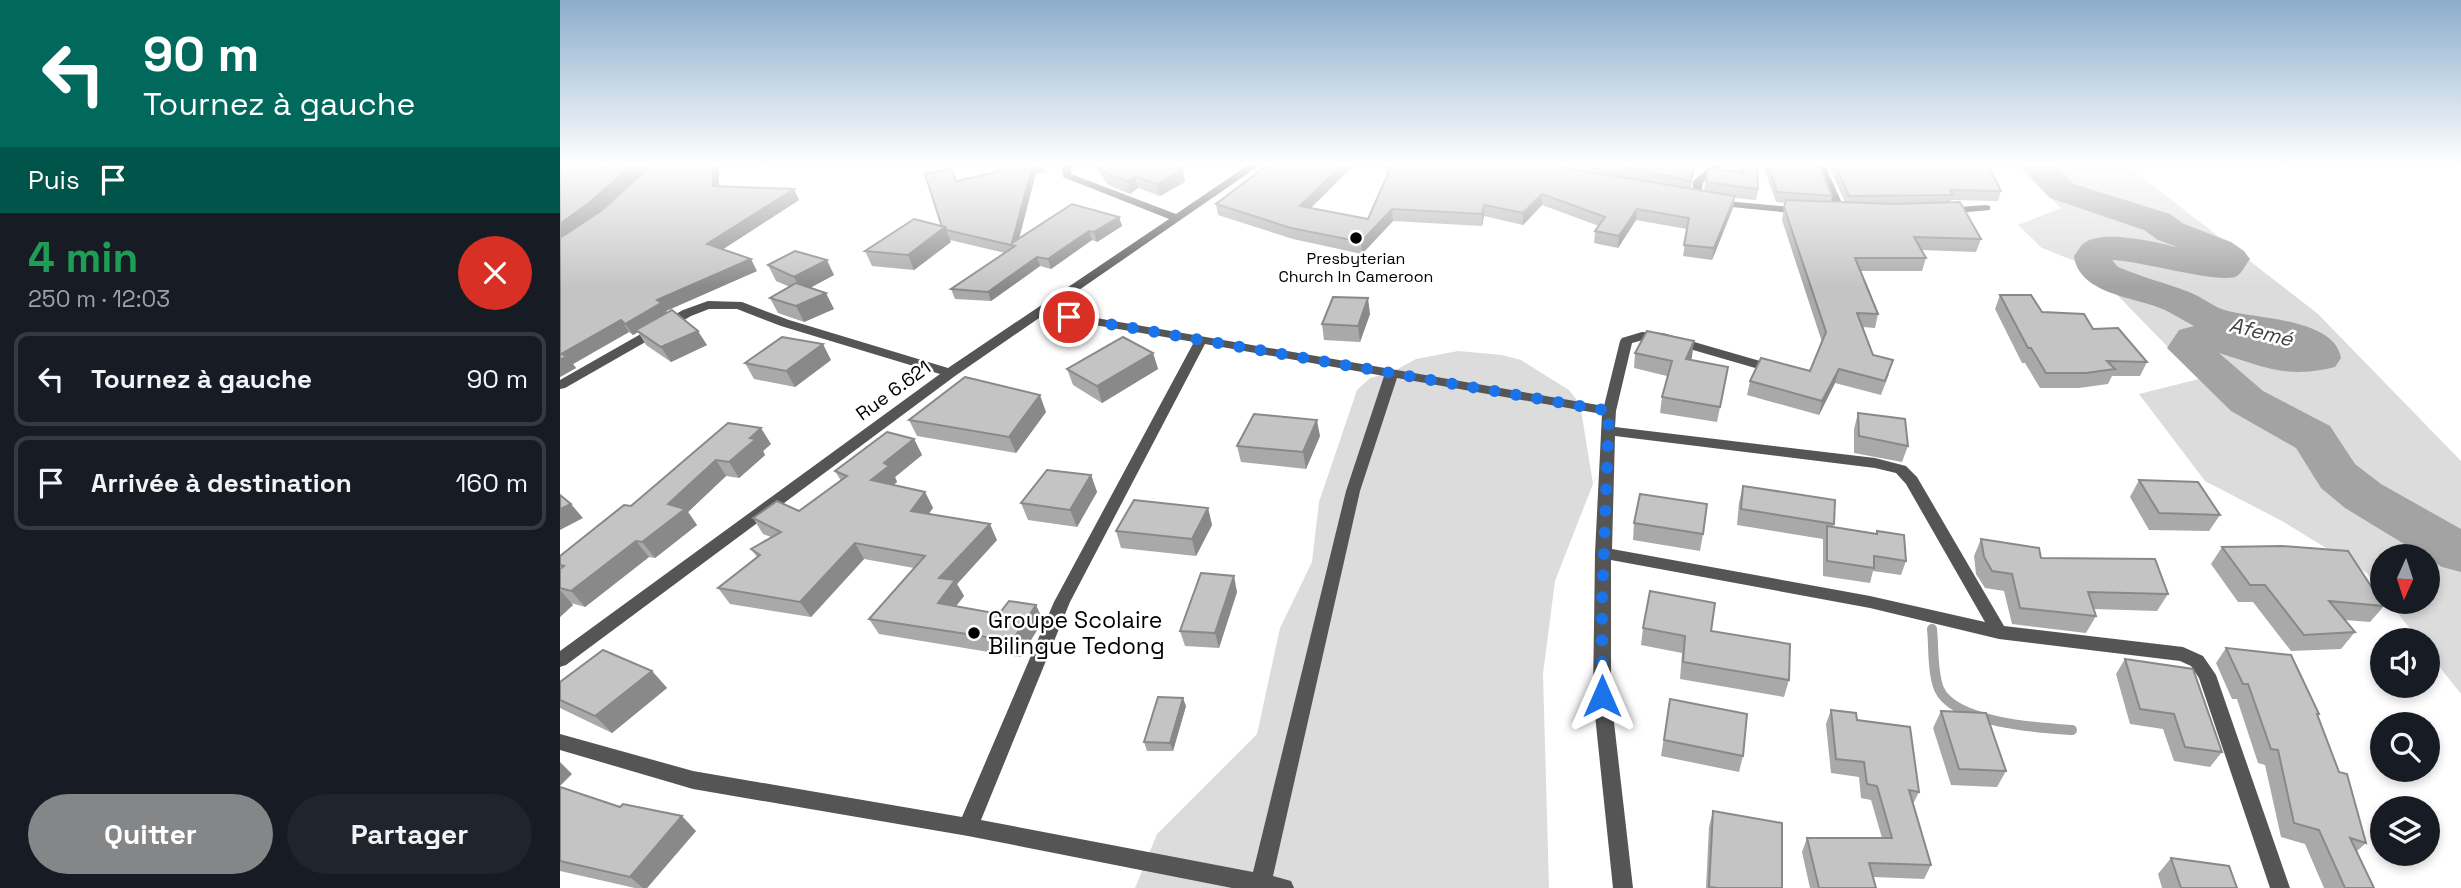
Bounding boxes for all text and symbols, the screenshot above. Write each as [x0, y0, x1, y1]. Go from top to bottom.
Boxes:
text: 90 m [143, 23, 259, 85]
icon: left [28, 28, 119, 119]
text: Tournez à gauche [143, 84, 415, 124]
icon: arrive [94, 161, 132, 199]
text: Puis [28, 163, 80, 197]
marker: Presbyterian Church In Cameroon [1348, 230, 1364, 246]
text: 4 min [28, 231, 138, 284]
button: close [458, 236, 532, 310]
place label: Presbyterian Church In Cameroon [1279, 248, 1433, 287]
text: 250 m · 12:03 [28, 284, 170, 314]
pin [1039, 287, 1099, 347]
icon: arrive [1050, 298, 1088, 336]
water label: Afemé [2227, 311, 2297, 353]
street label: Rue 6.621 [851, 355, 936, 426]
icon: left [32, 360, 70, 398]
text: Tournez à gauche [91, 362, 312, 396]
text: 90 m [466, 362, 528, 396]
icon: arrive [32, 464, 70, 502]
text: Arrivée à destination [91, 466, 352, 500]
text: 160 m [456, 466, 528, 500]
north arrow [2370, 544, 2440, 614]
map controls [2370, 544, 2440, 866]
place label: Groupe Scolaire Bilingue Tedong [988, 605, 1165, 661]
marker: Groupe Scolaire Bilingue Tedong [966, 625, 982, 641]
button: sound [2370, 628, 2440, 698]
position arrow [1565, 659, 1639, 733]
button: search [2370, 712, 2440, 782]
button: Quitter [28, 794, 273, 874]
button: Partager [287, 794, 532, 874]
button: layers [2370, 796, 2440, 866]

